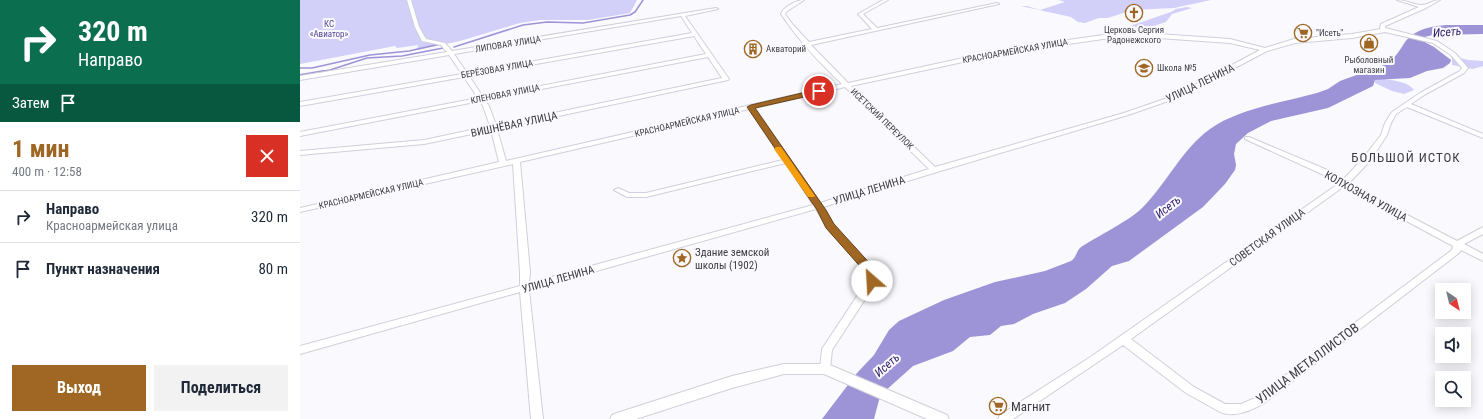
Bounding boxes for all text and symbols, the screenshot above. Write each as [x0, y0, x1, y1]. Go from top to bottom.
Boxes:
church icon: Церковь Сергия Радонежского [1124, 3, 1144, 23]
text: 320 m [78, 15, 148, 48]
icon: right [12, 16, 64, 68]
park label: КС «Авиатор» [310, 19, 349, 39]
supermarket icon: "Исеть" [1293, 23, 1313, 43]
water label: Исеть [1432, 24, 1462, 40]
place label: Церковь Сергия Радонежского [1104, 25, 1164, 45]
place label: "Исеть" [1316, 28, 1343, 38]
shop icon: Рыболовный магазин [1359, 33, 1379, 53]
street label: ЛИПОВАЯ УЛИЦА [475, 34, 541, 54]
street label: КРАСНОАРМЕЙСКАЯ УЛИЦА [961, 36, 1069, 65]
building icon: Акваторий [743, 39, 763, 59]
place label: Акваторий [766, 44, 806, 54]
text: Направо [78, 49, 143, 70]
place label: Рыболовный магазин [1345, 55, 1393, 75]
street label: БЕРЁЗОВАЯ УЛИЦА [460, 58, 534, 80]
school or university icon: Школа №5 [1134, 58, 1154, 78]
street label: УЛИЦА ЛЕНИНА [1164, 61, 1237, 106]
place label: Школа №5 [1157, 63, 1197, 73]
pin [802, 74, 836, 108]
icon: arrive [808, 80, 830, 102]
street label: КЛЕНОВАЯ УЛИЦА [470, 82, 540, 106]
street label: ИСЕТСКИЙ ПЕРЕУЛОК [849, 86, 916, 152]
icon: arrive [57, 92, 79, 114]
text: Затем [12, 94, 49, 112]
street label: КРАСНОАРМЕЙСКАЯ УЛИЦА [634, 104, 740, 139]
street label: ВИШНЁВАЯ УЛИЦА [470, 109, 559, 140]
text: 1 мин [12, 135, 70, 163]
button: close [246, 135, 288, 177]
district label: БОЛЬШОЙ ИСТОК [1351, 150, 1461, 165]
text: 400 m · 12:58 [12, 164, 82, 179]
street label: КОЛХОЗНАЯ УЛИЦА [1322, 168, 1410, 225]
street label: УЛИЦА ЛЕНИНА [832, 173, 907, 208]
street label: КРАСНОАРМЕЙСКАЯ УЛИЦА [318, 176, 424, 211]
water label: Исеть [1153, 193, 1183, 221]
text: Направо [46, 200, 99, 218]
street label: СОВЕТСКАЯ УЛИЦА [1227, 205, 1308, 269]
icon: right [12, 206, 34, 228]
text: 320 m [251, 208, 288, 226]
text: Красноармейская улица [46, 218, 178, 233]
place label: Здание земской школы (1902) [695, 246, 769, 272]
place icon: Здание земской школы (1902) [672, 248, 692, 268]
icon: arrive [12, 258, 34, 280]
text: Пункт назначения [46, 260, 160, 278]
text: 80 m [258, 260, 288, 278]
position arrow [851, 260, 893, 302]
street label: УЛИЦА ЛЕНИНА [521, 263, 596, 296]
north arrow [1435, 283, 1471, 319]
map controls [1435, 283, 1471, 407]
street label: УЛИЦА МЕТАЛЛИСТОВ [1253, 320, 1362, 407]
button: sound [1435, 327, 1471, 363]
water label: Исеть [872, 350, 902, 380]
button: Выход [12, 365, 146, 411]
button: Поделиться [154, 365, 288, 411]
button: search [1435, 371, 1471, 407]
supermarket icon: Магнит [988, 396, 1008, 416]
place label: Магнит [1011, 399, 1051, 414]

